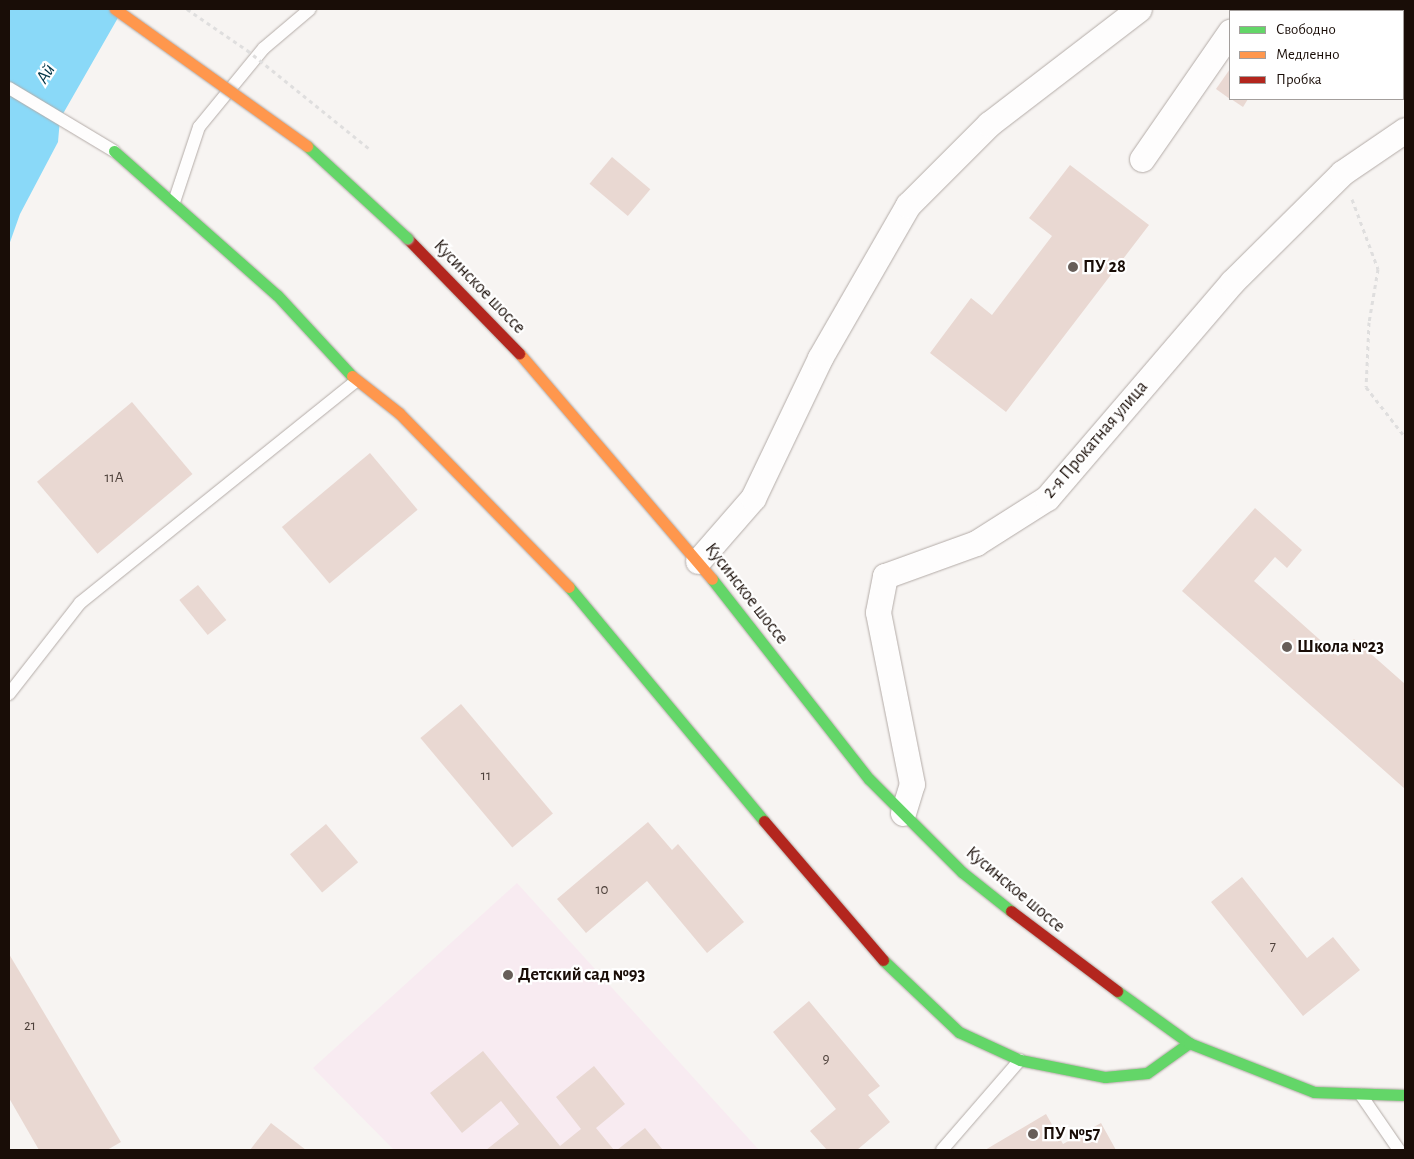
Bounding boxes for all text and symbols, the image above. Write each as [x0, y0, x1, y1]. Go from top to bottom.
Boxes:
legend [1229, 10, 1404, 100]
text: Свободно [1276, 22, 1336, 37]
text: Медленно [1276, 47, 1340, 62]
water label: Ай [31, 60, 61, 88]
text: Пробка [1276, 72, 1322, 87]
street label: Кусинское шоссе [429, 235, 529, 339]
place label: ПУ 28 [1083, 256, 1126, 278]
marker: ПУ 28 [1067, 261, 1079, 273]
street label: 2-я Прокатная улица [1039, 377, 1153, 503]
house number: 11А [104, 469, 124, 487]
street label: Кусинское шоссе [700, 539, 792, 649]
place label: Школа №23 [1297, 636, 1384, 658]
marker: Школа №23 [1281, 641, 1293, 653]
house number: 11 [481, 767, 491, 785]
street label: Кусинское шоссе [961, 842, 1069, 938]
house number: 10 [595, 881, 609, 899]
house number: 7 [1270, 938, 1276, 956]
place label: Детский сад №93 [518, 964, 645, 986]
marker: Детский сад №93 [502, 969, 514, 981]
house number: 21 [24, 1017, 36, 1035]
house number: 9 [822, 1050, 830, 1068]
place label: ПУ №57 [1043, 1123, 1100, 1145]
marker: ПУ №57 [1027, 1128, 1039, 1140]

